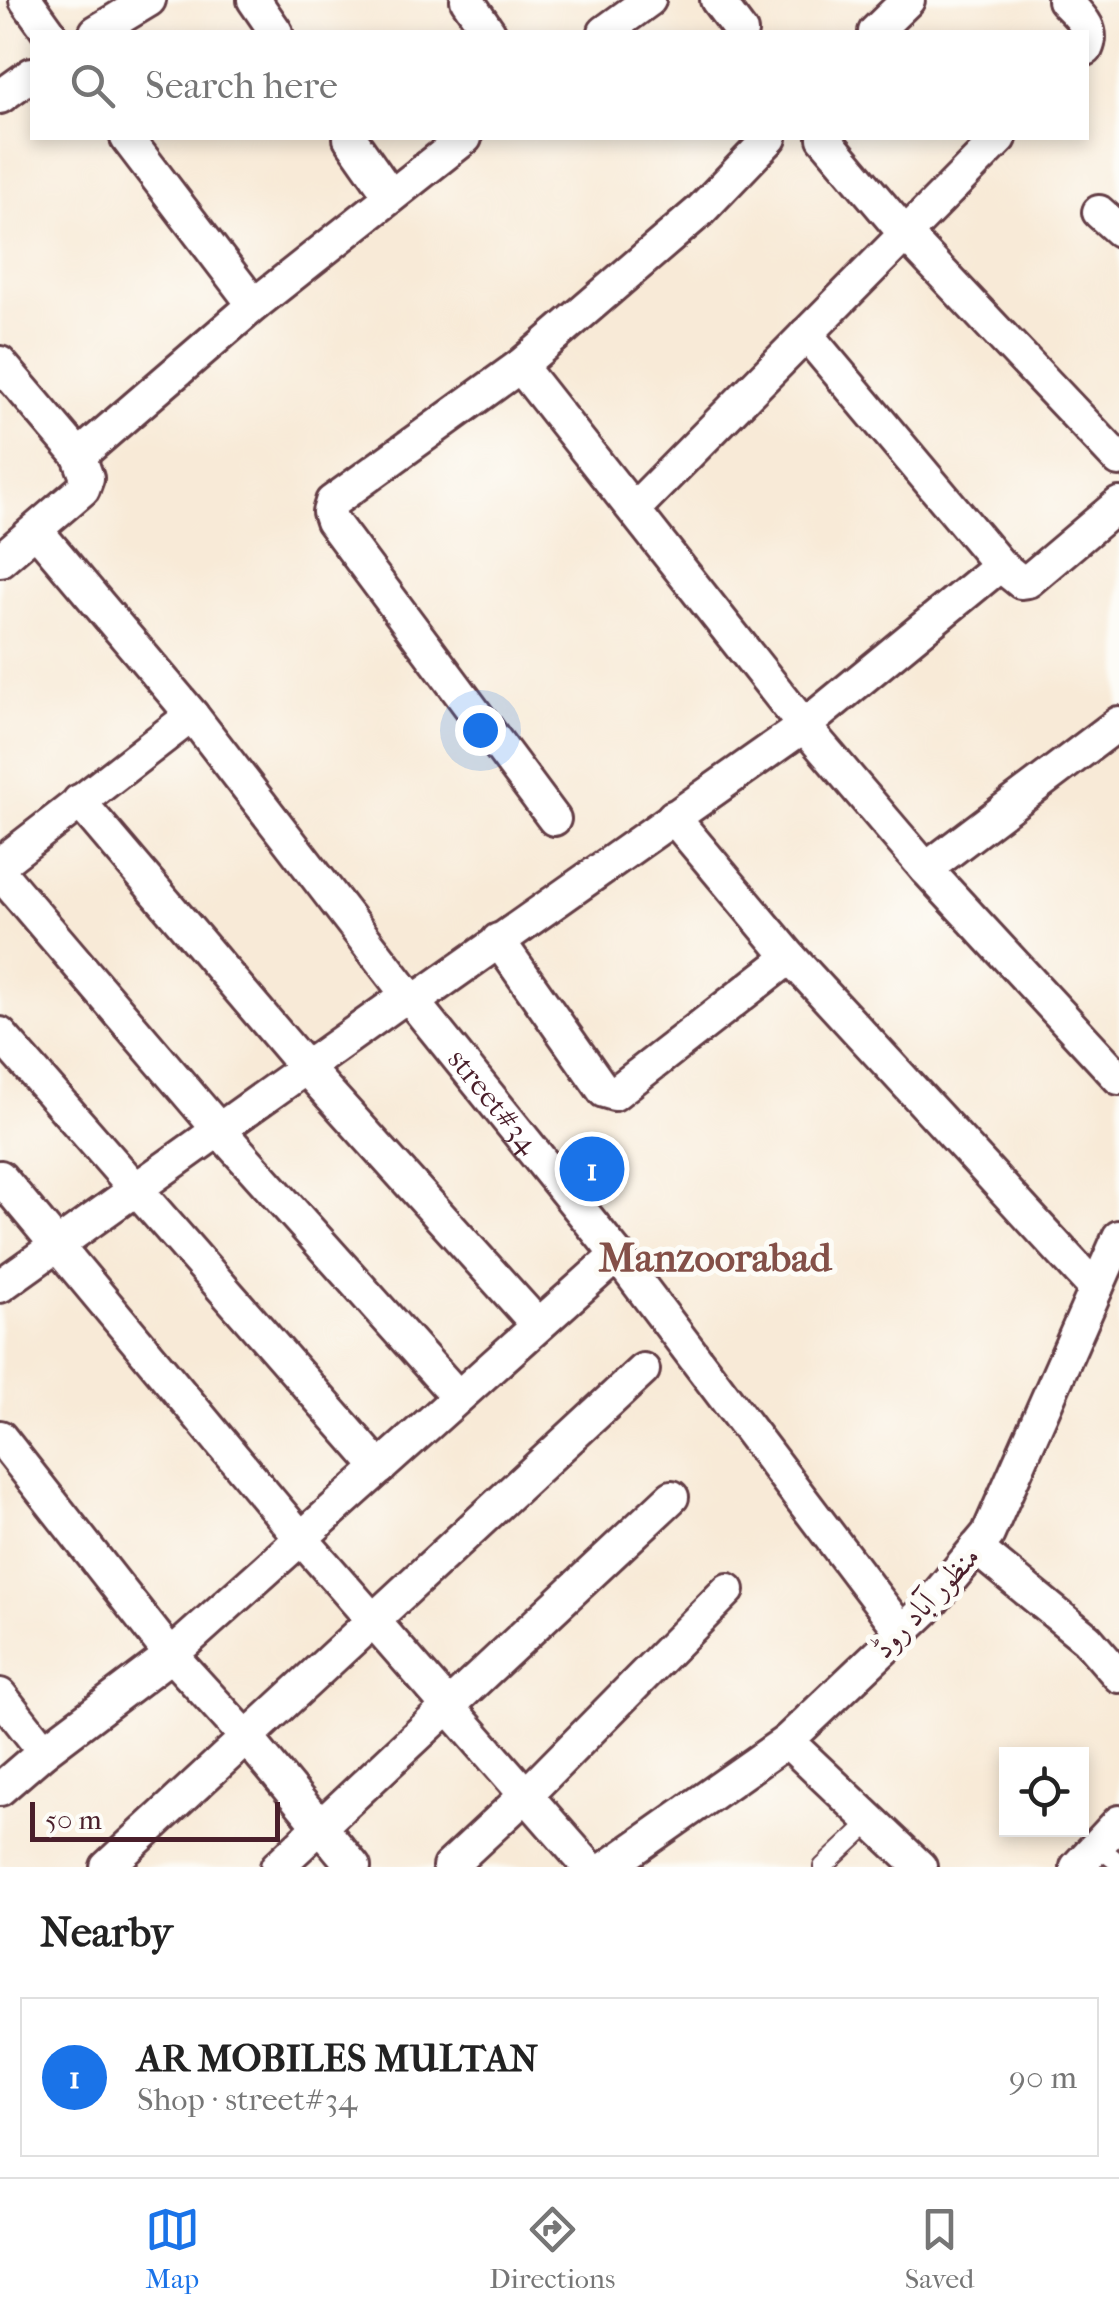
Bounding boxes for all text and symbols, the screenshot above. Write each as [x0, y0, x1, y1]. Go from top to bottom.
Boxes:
search box [30, 30, 1089, 140]
icon: search [65, 58, 120, 113]
text: Search here [145, 63, 338, 108]
your location [455, 705, 506, 756]
street label: street#34 [440, 1043, 546, 1162]
pin: 1 [560, 1132, 624, 1206]
district label: Manzoorabad [598, 1235, 833, 1281]
street label: منظور آباد روڈ [865, 1538, 988, 1666]
map controls [999, 1747, 1089, 1837]
button: locate [999, 1747, 1089, 1837]
scale bar [30, 1797, 280, 1842]
text: 50 m [45, 1803, 102, 1836]
text: Nearby [40, 1908, 172, 1957]
text: AR MOBILES MULTAN [137, 2036, 538, 2081]
text: 1 [69, 2059, 80, 2096]
text: 90 m [1009, 2059, 1077, 2096]
text: Shop · street#34 [137, 2081, 357, 2118]
tab: Map [145, 2202, 200, 2295]
tab: Directions [489, 2202, 615, 2295]
tab: Saved [905, 2202, 974, 2295]

